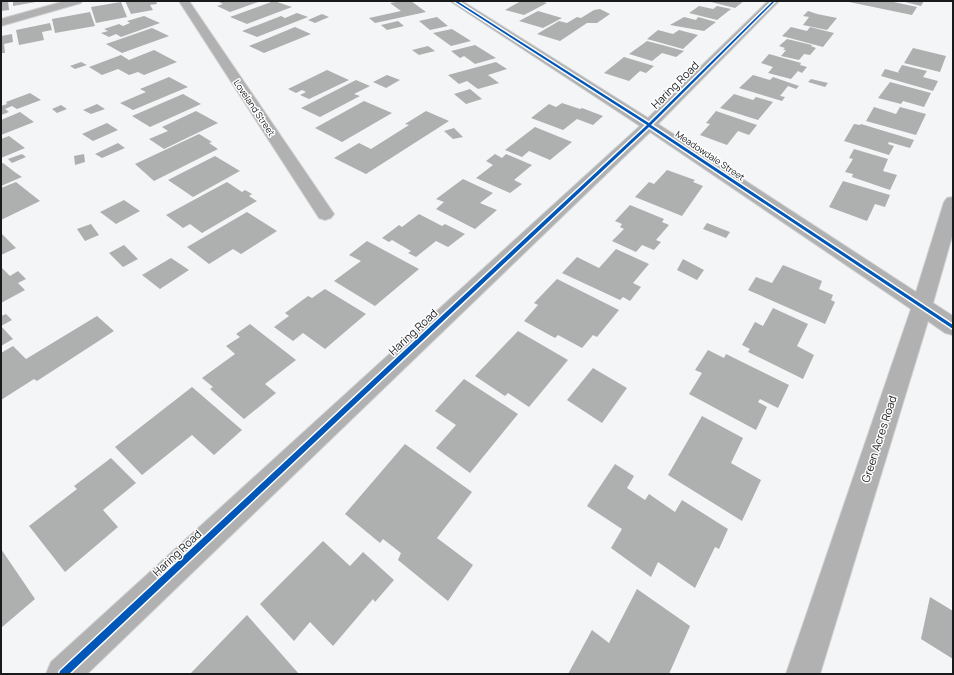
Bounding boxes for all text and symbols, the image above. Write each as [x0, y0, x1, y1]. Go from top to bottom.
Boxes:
street label: Haring Road [648, 58, 702, 112]
street label: Loveland Street [231, 77, 278, 139]
street label: Meadowdale Street [673, 128, 748, 184]
street label: Haring Road [385, 305, 440, 358]
street label: Green Acres Road [857, 394, 900, 484]
street label: Haring Road [149, 526, 204, 579]

